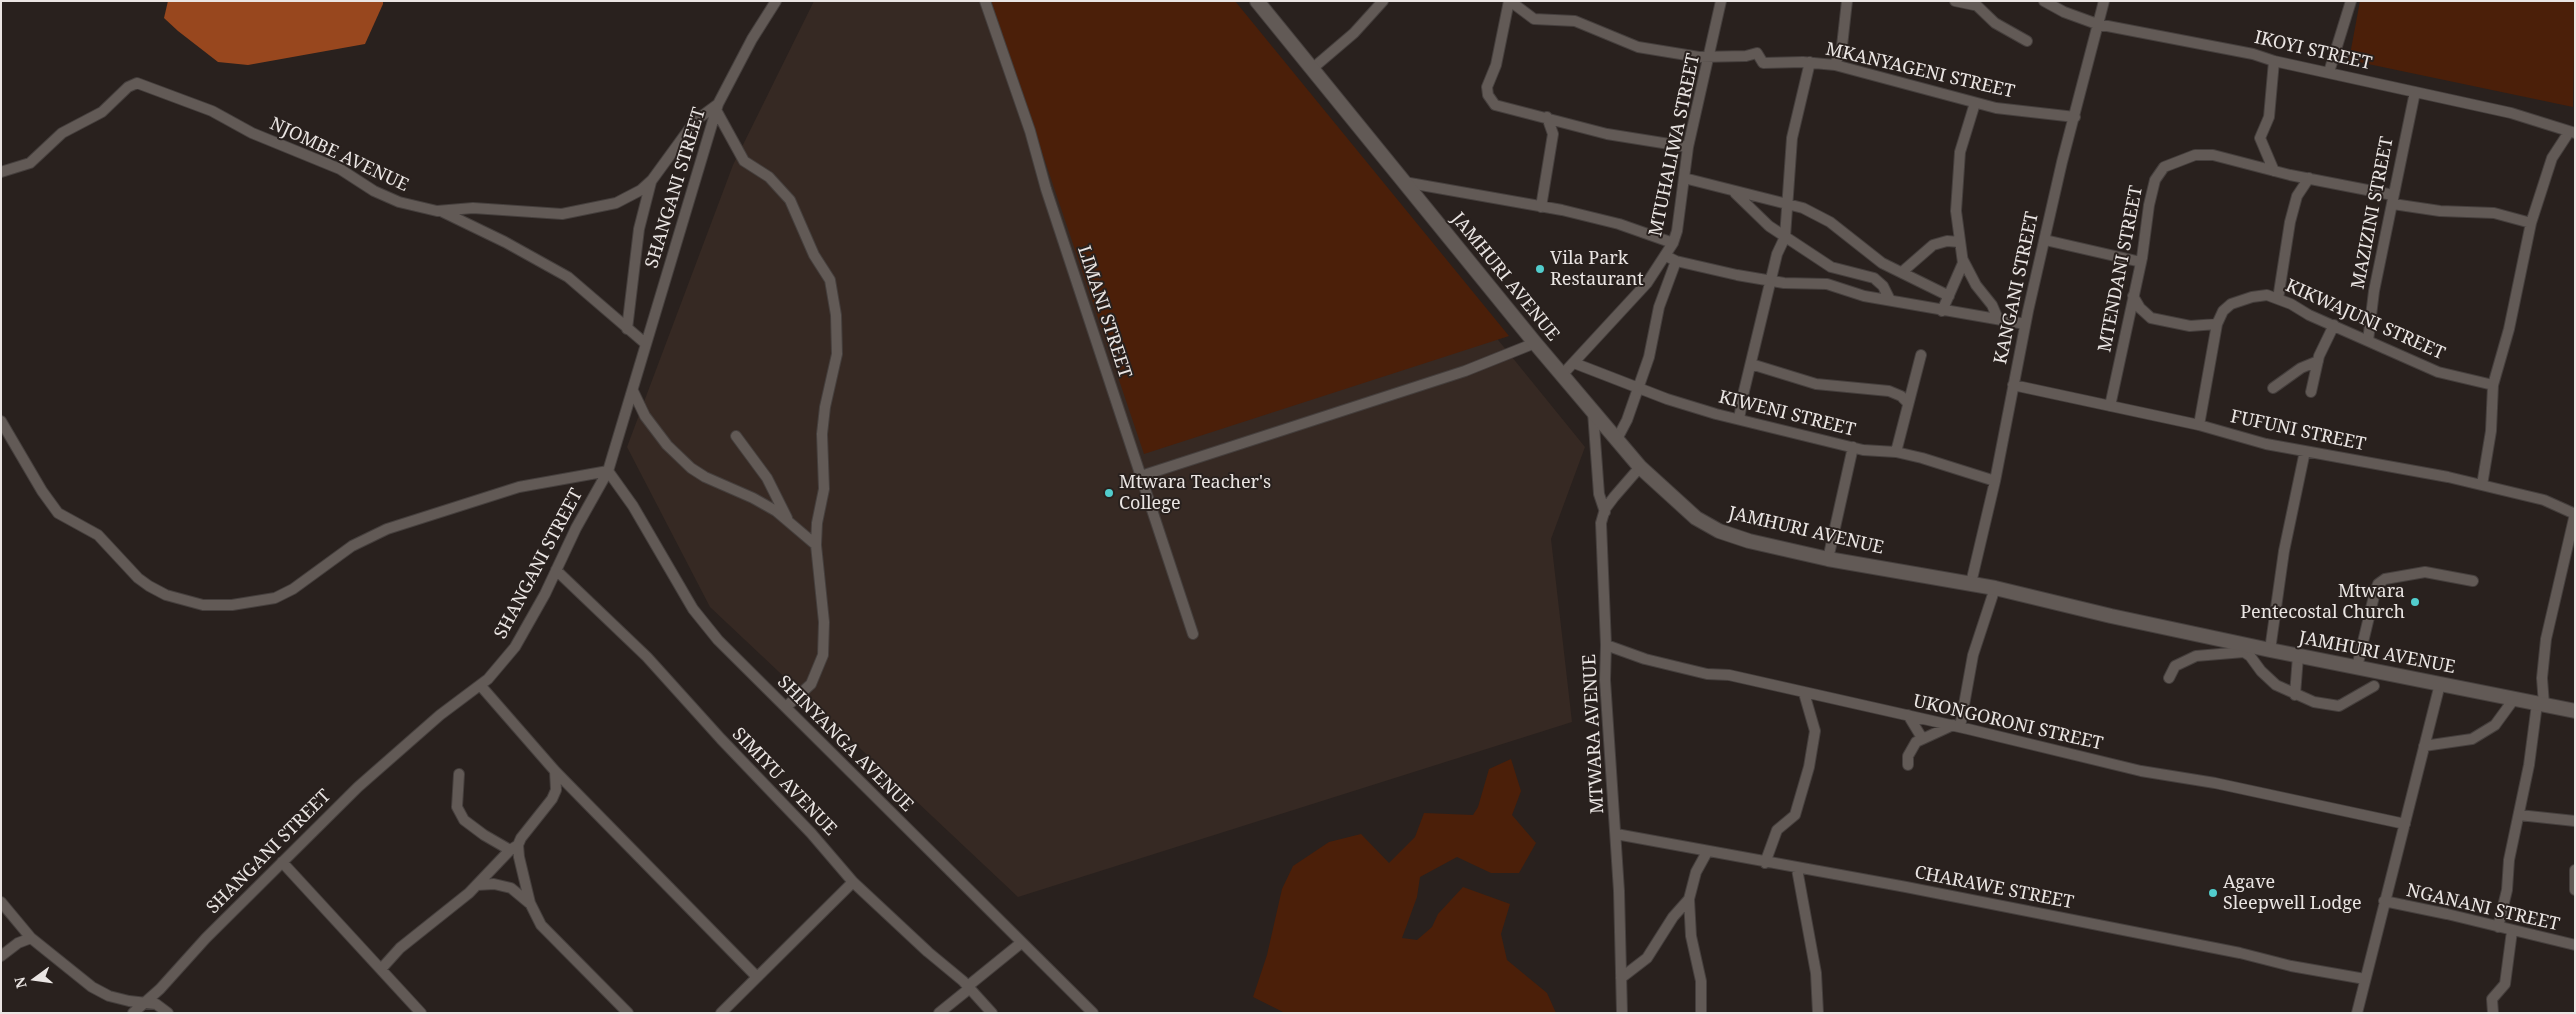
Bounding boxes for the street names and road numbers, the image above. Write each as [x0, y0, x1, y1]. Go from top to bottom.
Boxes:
street label: IKOYI STREET [2252, 27, 2374, 75]
street label: MKANYAGENI STREET [1824, 39, 2016, 103]
street label: MTUHALIWA STREET [1645, 52, 1705, 238]
street label: SHANGANI STREET [641, 105, 711, 271]
street label: NJOMBE AVENUE [266, 113, 412, 197]
street label: MAZIZINI STREET [2348, 135, 2398, 291]
street label: MTENDANI STREET [2094, 184, 2148, 354]
street label: JAMHURI AVENUE [1447, 209, 1563, 345]
street label: KANGANI STREET [1990, 210, 2044, 366]
street label: LIMANI STREET [1072, 243, 1136, 381]
street label: KIKWAJUNI STREET [2282, 275, 2448, 365]
street label: KIWENI STREET [1716, 387, 1858, 441]
street label: FUFUNI STREET [2228, 406, 2368, 456]
street label: SHANGANI STREET [490, 485, 588, 643]
street label: JAMHURI AVENUE [1726, 503, 1886, 559]
street label: JAMHURI AVENUE [2297, 627, 2457, 679]
street label: MTWARA AVENUE [1579, 654, 1609, 814]
street label: SHINYANGA AVENUE [772, 671, 918, 817]
street label: UKONGORONI STREET [1911, 691, 2105, 755]
street label: SIMIYU AVENUE [727, 724, 841, 840]
street label: SHANGANI STREET [202, 785, 336, 919]
street label: CHARAWE STREET [1913, 862, 2075, 914]
street label: NGANANI STREET [2404, 880, 2562, 936]

